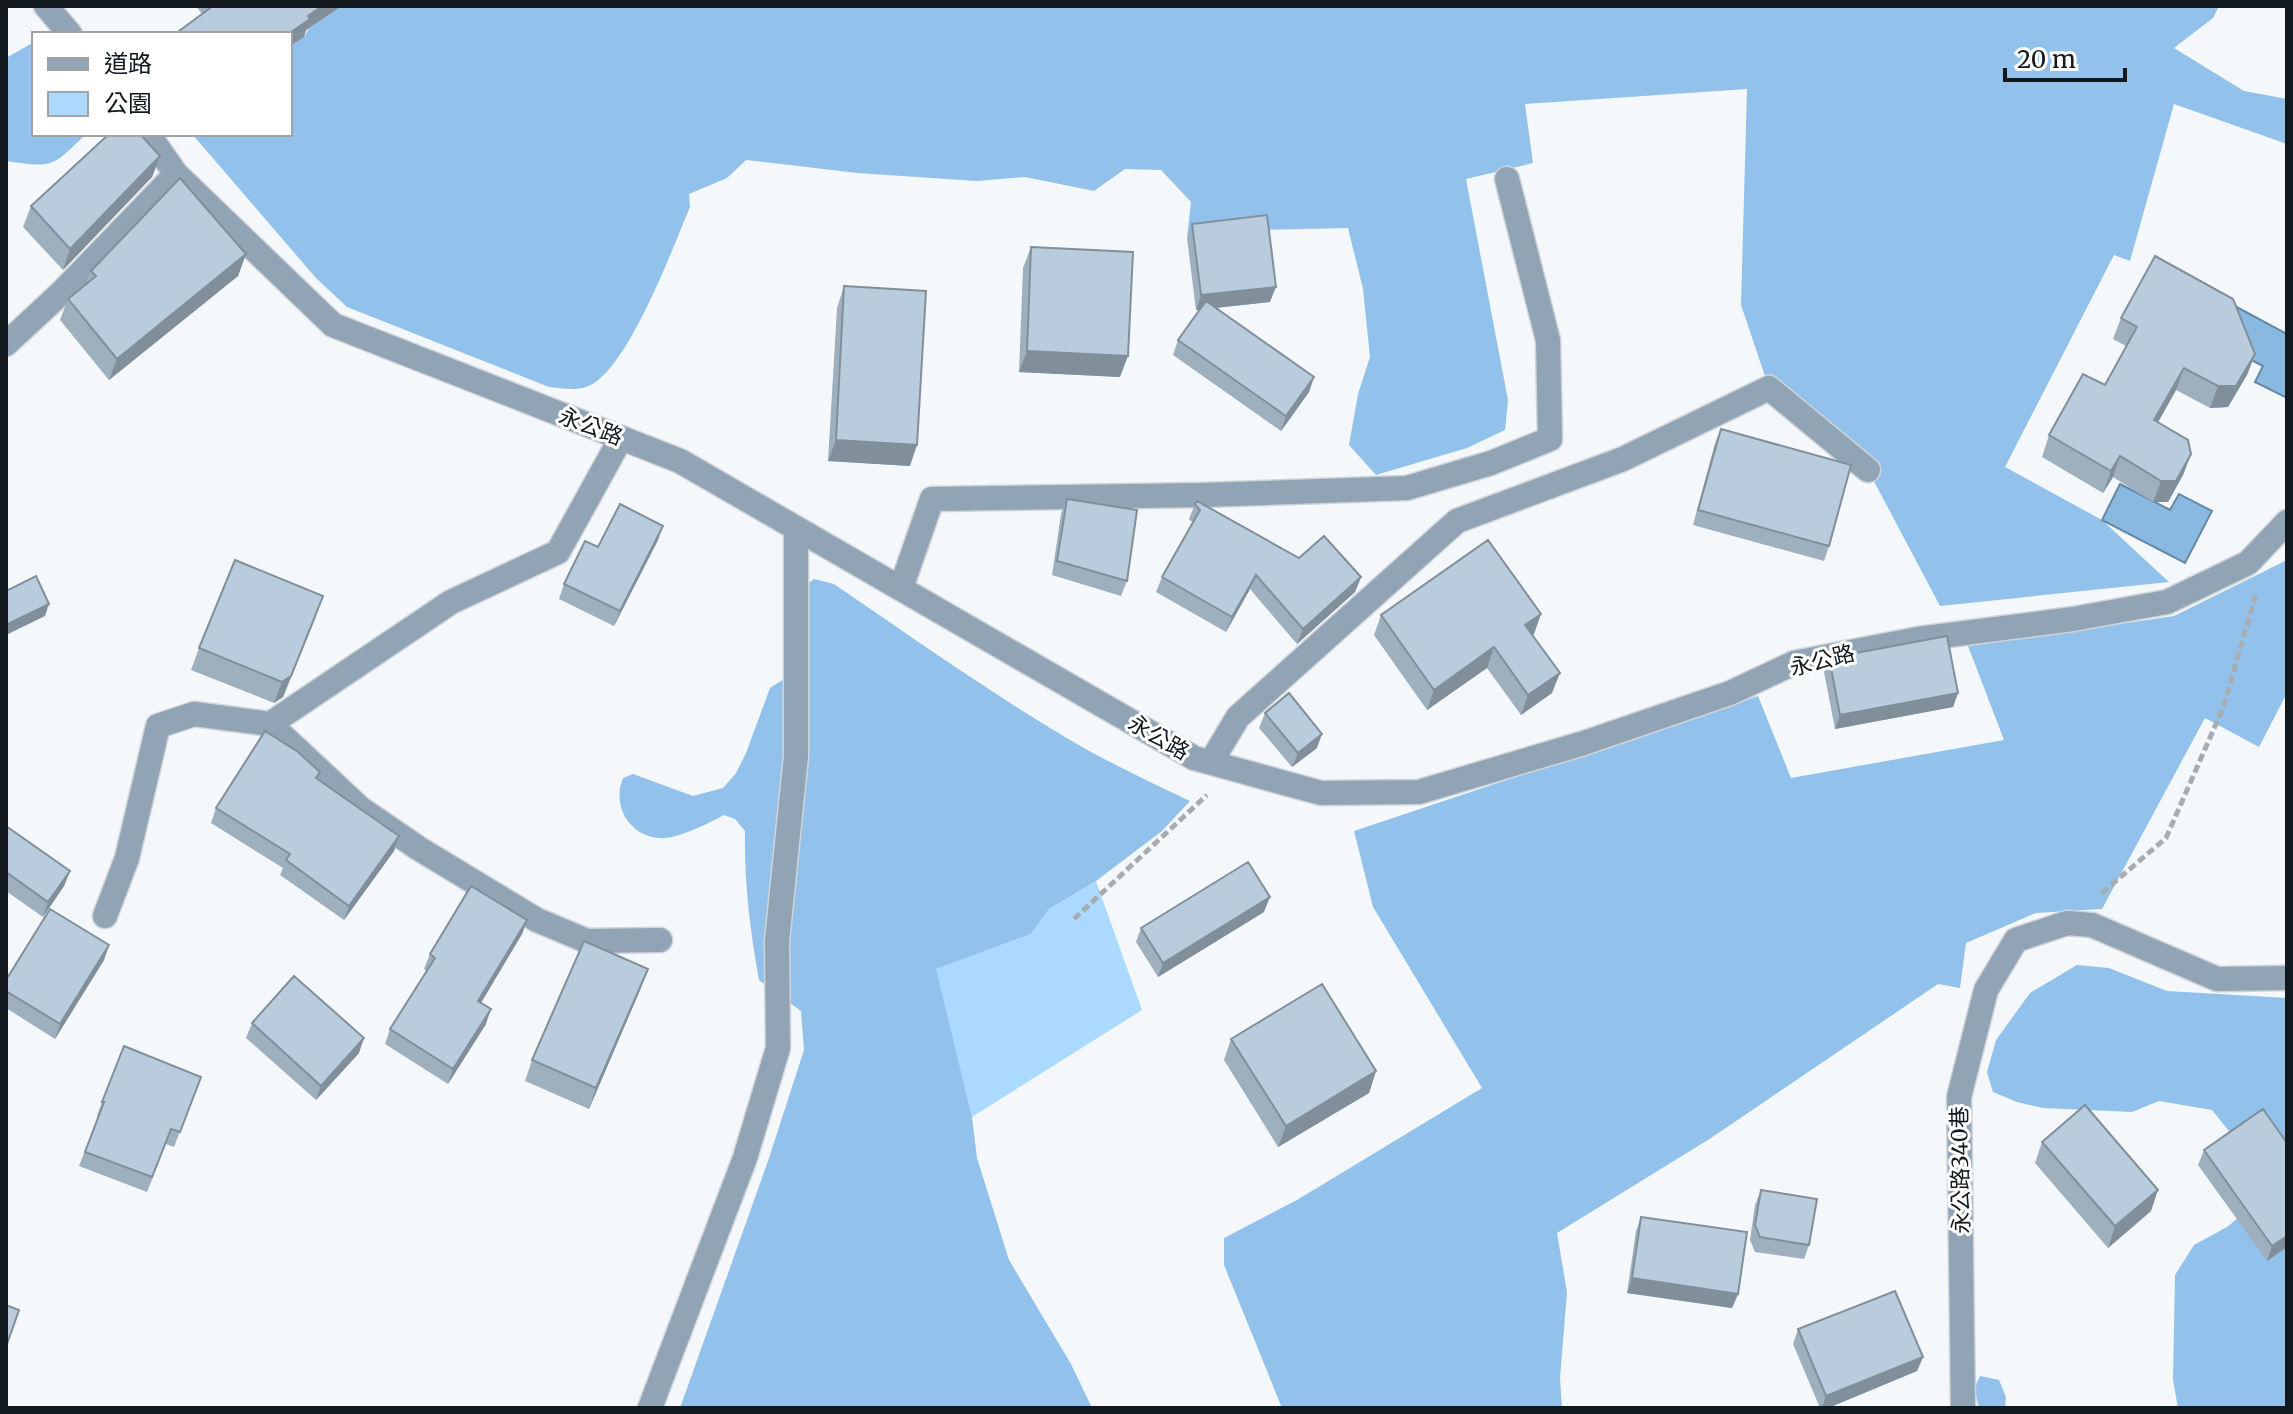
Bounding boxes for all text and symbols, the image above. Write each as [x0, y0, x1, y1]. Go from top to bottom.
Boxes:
legend [32, 32, 292, 136]
scale bar [2005, 32, 2125, 82]
text: 20 m [2017, 44, 2076, 75]
text: 道路 [104, 48, 152, 79]
text: 公園 [104, 88, 152, 119]
street label: 永公路 [555, 401, 627, 451]
street label: 永公路 [1787, 638, 1857, 682]
street label: 永公路 [1123, 708, 1195, 766]
street label: 永公路340巷 [1945, 1106, 1975, 1234]

